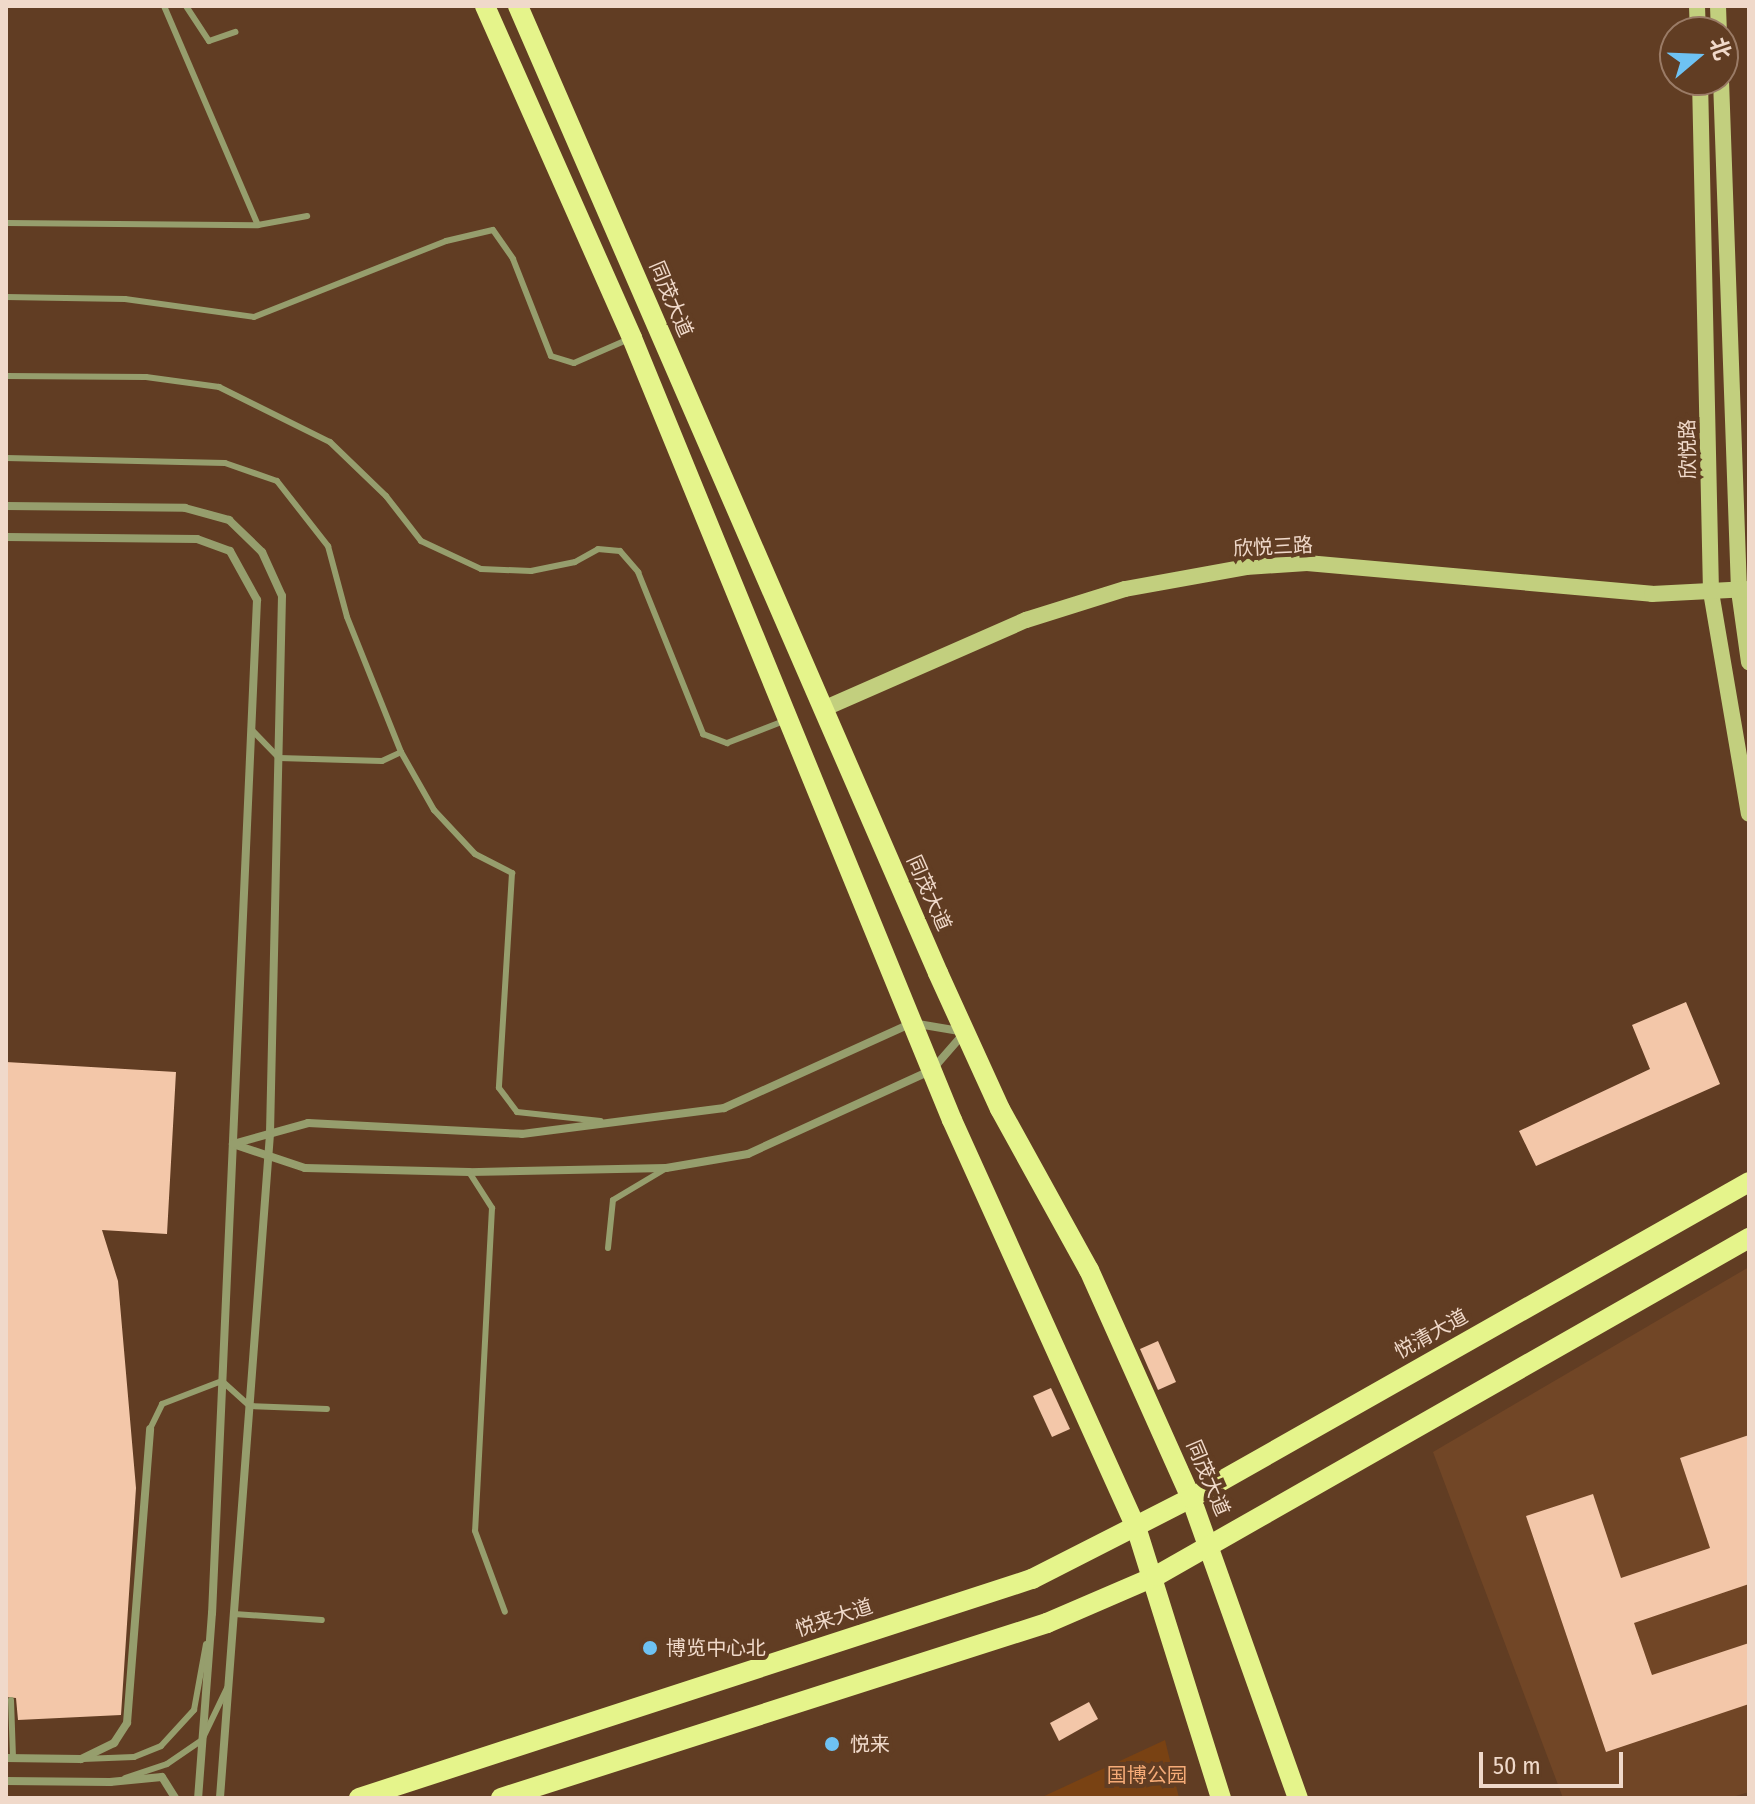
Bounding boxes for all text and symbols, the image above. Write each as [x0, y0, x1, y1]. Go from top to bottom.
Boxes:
north arrow [1659, 16, 1739, 96]
text: 北 [1704, 34, 1737, 63]
street label: 同茂大道 [644, 257, 698, 341]
street label: 欣悦路 [1675, 419, 1701, 479]
street label: 欣悦三路 [1232, 533, 1314, 561]
street label: 同茂大道 [902, 852, 956, 934]
street label: 悦清大道 [1390, 1304, 1472, 1364]
street label: 同茂大道 [1181, 1436, 1235, 1520]
street label: 悦来大道 [792, 1594, 876, 1642]
place label: 博览中心北 [666, 1636, 766, 1660]
marker: 博览中心北 [641, 1639, 659, 1657]
place label: 悦来 [850, 1732, 890, 1756]
marker: 悦来 [821, 1733, 843, 1755]
scale bar [1483, 1736, 1627, 1786]
text: 50 m [1493, 1752, 1541, 1780]
park label: 国博公园 [1107, 1763, 1187, 1787]

